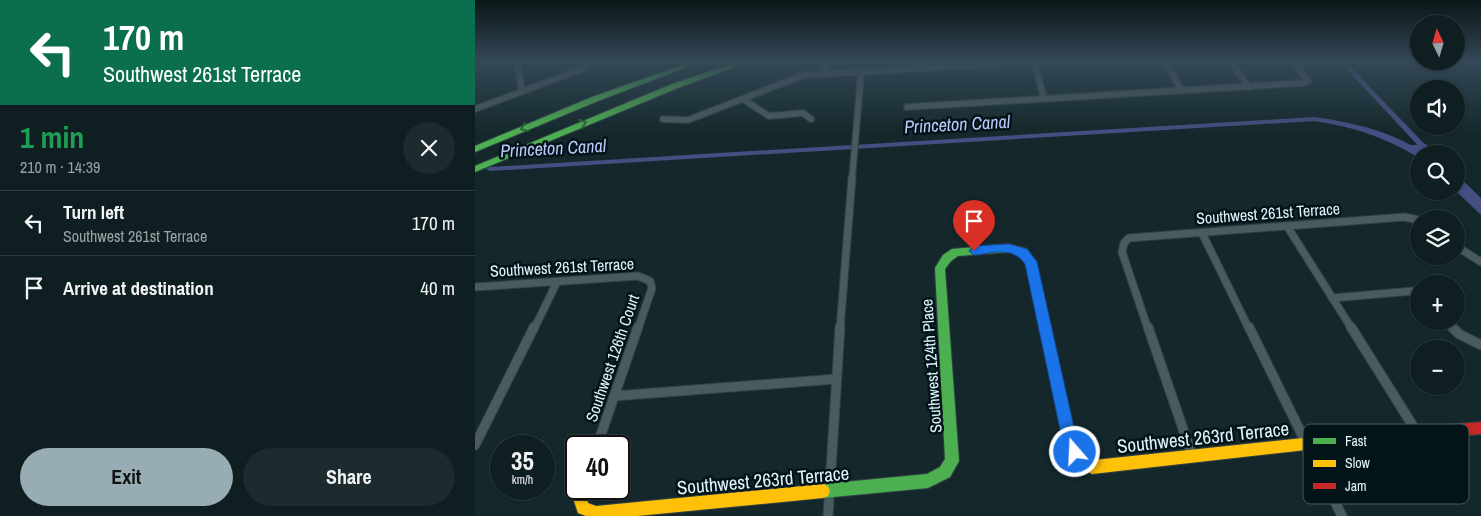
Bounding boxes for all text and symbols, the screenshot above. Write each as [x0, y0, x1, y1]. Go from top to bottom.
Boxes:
text: 170 m [103, 14, 184, 61]
north arrow [1410, 15, 1465, 70]
map controls [1410, 15, 1465, 395]
icon: left [20, 20, 85, 85]
text: Southwest 261st Terrace [103, 59, 301, 89]
button: sound [1410, 80, 1465, 135]
water label: Princeton Canal [903, 109, 1011, 139]
text: 1 min [20, 117, 84, 157]
one-way arrow [578, 119, 587, 130]
button: close [403, 122, 455, 174]
one-way arrow [520, 122, 529, 133]
water label: Princeton Canal [499, 133, 607, 163]
button: search [1410, 145, 1465, 200]
text: 210 m · 14:39 [20, 156, 100, 178]
street label: Southwest 261st Terrace [1195, 197, 1341, 229]
text: Turn left [63, 199, 124, 225]
pin [953, 200, 995, 251]
icon: arrive [960, 207, 988, 235]
icon: left [20, 209, 48, 237]
text: 170 m [412, 210, 455, 236]
button: layers [1410, 210, 1465, 265]
text: Southwest 261st Terrace [63, 225, 207, 247]
street label: Southwest 261st Terrace [489, 252, 635, 282]
icon: arrive [20, 274, 48, 302]
text: Arrive at destination [63, 275, 214, 301]
text: 40 m [420, 275, 455, 301]
button: + [1410, 275, 1465, 330]
street label: Southwest 126th Court [580, 291, 644, 425]
street label: Southwest 124th Place [915, 298, 947, 434]
button: − [1410, 340, 1465, 395]
street label: Southwest 263rd Terrace [1116, 415, 1290, 459]
legend [1303, 424, 1469, 504]
position arrow [1048, 425, 1100, 477]
text: Fast [1345, 432, 1367, 450]
speed limit sign: 40 [565, 435, 630, 500]
text: 35 [511, 444, 534, 478]
button: Exit [20, 448, 233, 506]
button: Share [243, 448, 455, 506]
text: Slow [1345, 454, 1371, 472]
street label: Southwest 263rd Terrace [676, 460, 850, 500]
text: km/h [512, 472, 533, 488]
text: Jam [1345, 477, 1367, 495]

